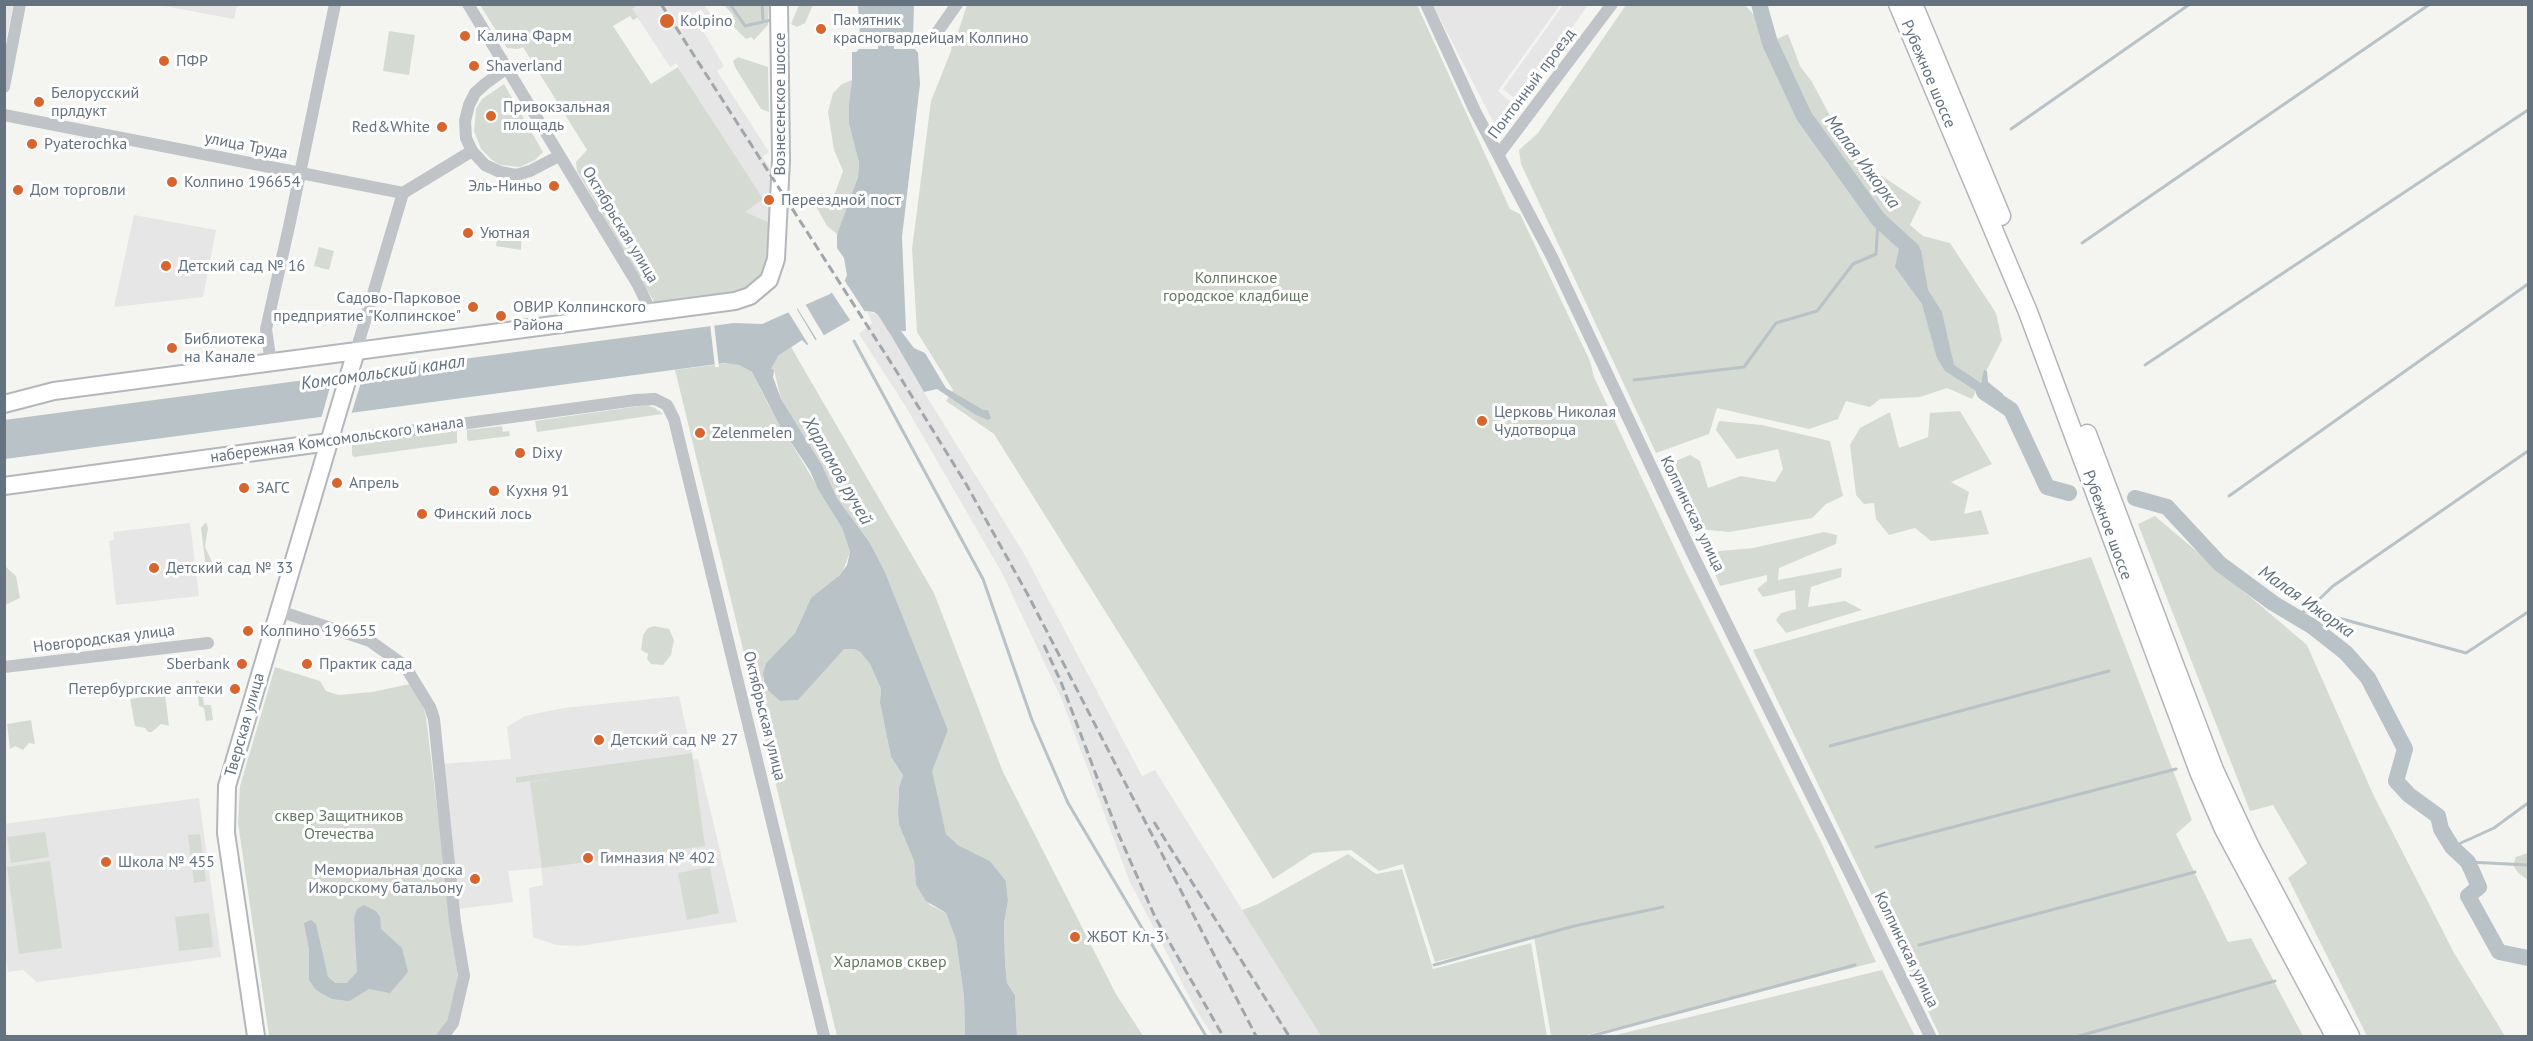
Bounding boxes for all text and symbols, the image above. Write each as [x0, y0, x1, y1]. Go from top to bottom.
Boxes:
place label: Памятник красногвардейцам Колпино [833, 10, 1029, 48]
place label: Kolpino [680, 11, 733, 31]
marker: Kolpino [658, 12, 676, 30]
street label: Рубежное шоссе [1897, 17, 1959, 131]
marker: Памятник красногвардейцам Колпино [814, 22, 828, 36]
street label: Понтонный проезд [1484, 25, 1580, 143]
place label: Калина Фарм [477, 26, 572, 46]
marker: Калина Фарм [458, 29, 472, 43]
street label: Вознесенское шоссе [770, 32, 790, 176]
place label: ПФР [176, 51, 208, 71]
marker: ПФР [157, 54, 171, 68]
place label: Shaverland [486, 56, 562, 76]
marker: Shaverland [467, 59, 481, 73]
place label: Белорусский прлдукт [51, 83, 139, 121]
marker: Белорусский прлдукт [32, 95, 46, 109]
place label: Привокзальная площадь [503, 97, 610, 135]
marker: Привокзальная площадь [484, 109, 498, 123]
water label: Малая Ижорка [1820, 111, 1904, 213]
place label: Red&White [352, 117, 430, 137]
marker: Red&White [435, 120, 449, 134]
street label: улица Труда [203, 129, 289, 163]
place label: Pyaterochka [44, 134, 127, 154]
marker: Pyaterochka [25, 137, 39, 151]
street label: Октябрьская улица [578, 163, 662, 287]
place label: Колпино 196654 [184, 172, 300, 192]
marker: Колпино 196654 [165, 175, 179, 189]
place label: Эль-Ниньо [468, 176, 542, 196]
marker: Эль-Ниньо [547, 179, 561, 193]
place label: Дом торговли [30, 180, 126, 200]
marker: Дом торговли [11, 183, 25, 197]
place label: Переездной пост [781, 190, 901, 210]
marker: Переездной пост [762, 193, 776, 207]
place label: Уютная [480, 223, 530, 243]
marker: Уютная [461, 226, 475, 240]
place label: Детский сад № 16 [178, 256, 305, 276]
marker: Детский сад № 16 [159, 259, 173, 273]
park label: Колпинское городское кладбище [1163, 268, 1309, 306]
place label: Садово-Парковое предприятие "Колпинское" [273, 288, 461, 326]
place label: ОВИР Колпинского Района [513, 297, 646, 335]
marker: Садово-Парковое предприятие "Колпинское" [466, 300, 480, 314]
marker: ОВИР Колпинского Района [494, 309, 508, 323]
place label: Библиотека на Канале [184, 329, 265, 367]
marker: Библиотека на Канале [165, 341, 179, 355]
water label: Комсомольский канал [300, 351, 466, 395]
place label: Церковь Николая Чудотворца [1494, 402, 1616, 440]
street label: набережная Комсомольского канала [209, 413, 465, 467]
water label: Харламов ручей [797, 413, 877, 529]
marker: Церковь Николая Чудотворца [1475, 414, 1489, 428]
place label: Zelenmelen [712, 423, 792, 443]
marker: Zelenmelen [693, 426, 707, 440]
place label: Dixy [532, 443, 562, 463]
marker: Dixy [513, 446, 527, 460]
street label: Колпинская улица [1656, 453, 1728, 575]
street label: Рубежное шоссе [2078, 468, 2136, 582]
place label: Апрель [349, 473, 399, 493]
marker: Апрель [330, 476, 344, 490]
place label: ЗАГС [256, 478, 290, 498]
marker: ЗАГС [237, 481, 251, 495]
place label: Кухня 91 [506, 481, 569, 501]
marker: Кухня 91 [487, 484, 501, 498]
place label: Финский лось [434, 504, 532, 524]
marker: Финский лось [415, 507, 429, 521]
place label: Детский сад № 33 [166, 558, 293, 578]
marker: Детский сад № 33 [147, 561, 161, 575]
water label: Малая Ижорка [2254, 561, 2358, 643]
street label: Новгородская улица [32, 621, 176, 657]
place label: Колпино 196655 [260, 621, 376, 641]
marker: Колпино 196655 [241, 624, 255, 638]
street label: Октябрьская улица [739, 649, 789, 783]
place label: Sberbank [166, 654, 230, 674]
place label: Практик сада [319, 654, 413, 674]
marker: Sberbank [235, 657, 249, 671]
marker: Практик сада [300, 657, 314, 671]
street label: Тверская улица [221, 671, 269, 779]
place label: Петербургские аптеки [68, 679, 223, 699]
marker: Петербургские аптеки [228, 682, 242, 696]
place label: Детский сад № 27 [611, 730, 738, 750]
marker: Детский сад № 27 [592, 733, 606, 747]
park label: сквер Защитников Отечества [274, 806, 404, 844]
place label: Гимназия № 402 [600, 848, 715, 868]
marker: Гимназия № 402 [581, 851, 595, 865]
place label: Школа № 455 [118, 852, 215, 872]
marker: Школа № 455 [99, 855, 113, 869]
place label: Мемориальная доска Ижорскому батальону [308, 860, 463, 898]
marker: Мемориальная доска Ижорскому батальону [468, 872, 482, 886]
street label: Колпинская улица [1870, 889, 1942, 1011]
place label: ЖБОТ Кл-3 [1087, 927, 1164, 947]
marker: ЖБОТ Кл-3 [1068, 930, 1082, 944]
park label: Харламов сквер [833, 952, 947, 972]

